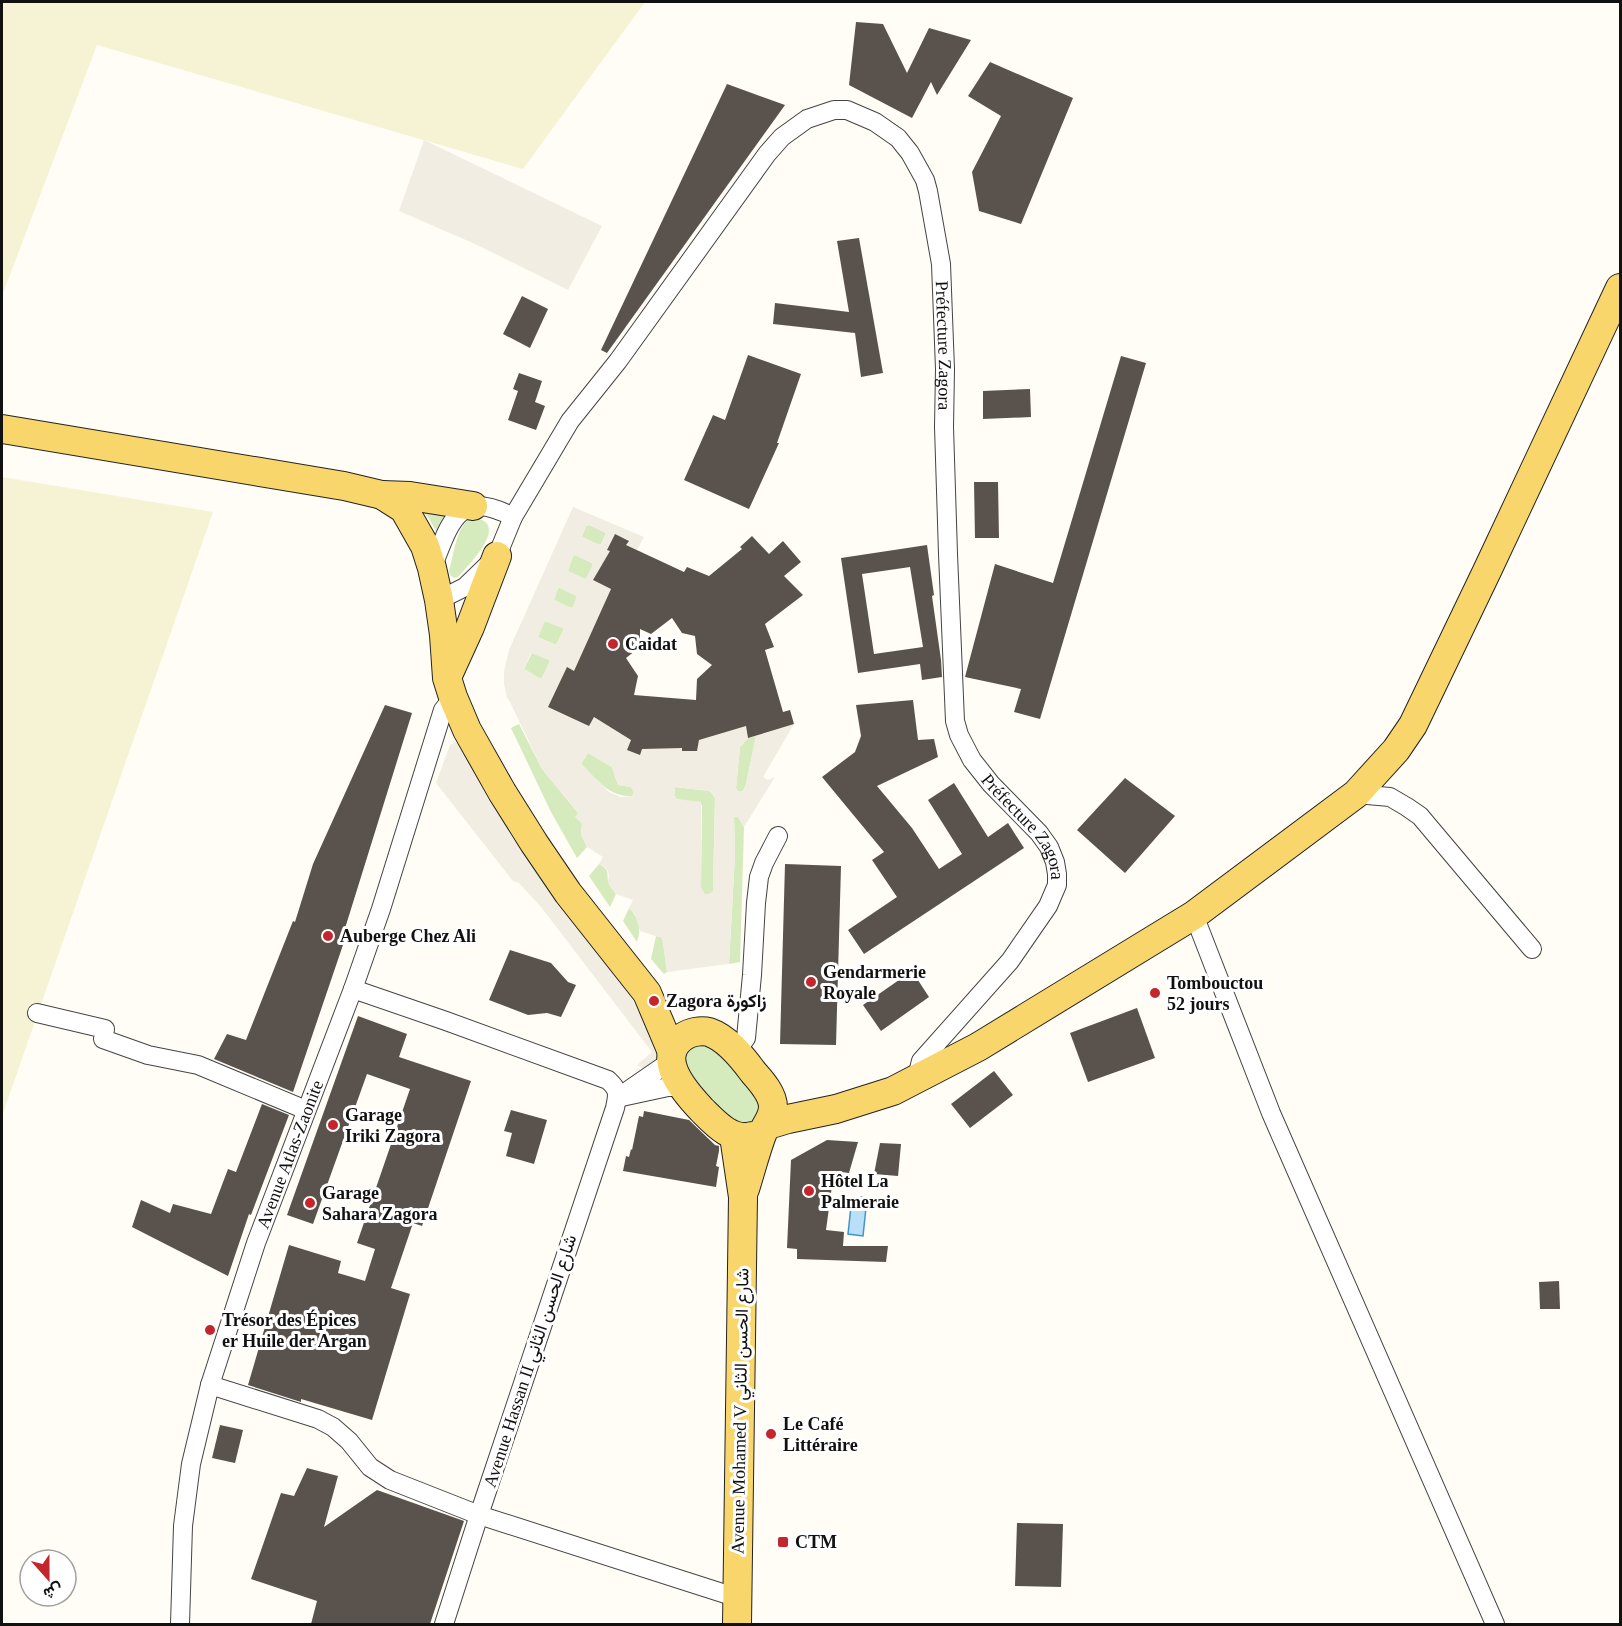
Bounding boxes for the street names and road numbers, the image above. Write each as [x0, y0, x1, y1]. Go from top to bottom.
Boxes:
street label: Préfecture Zagora [932, 280, 955, 410]
street label: Préfecture Zagora [977, 770, 1067, 880]
street label: Avenue Atlas-Zaonite [252, 1077, 327, 1231]
street label: Avenue Hassan II شارع الحسن الثاني [480, 1232, 585, 1492]
street label: Avenue Mohamed V شارع الحسن الثاني [728, 1268, 757, 1554]

